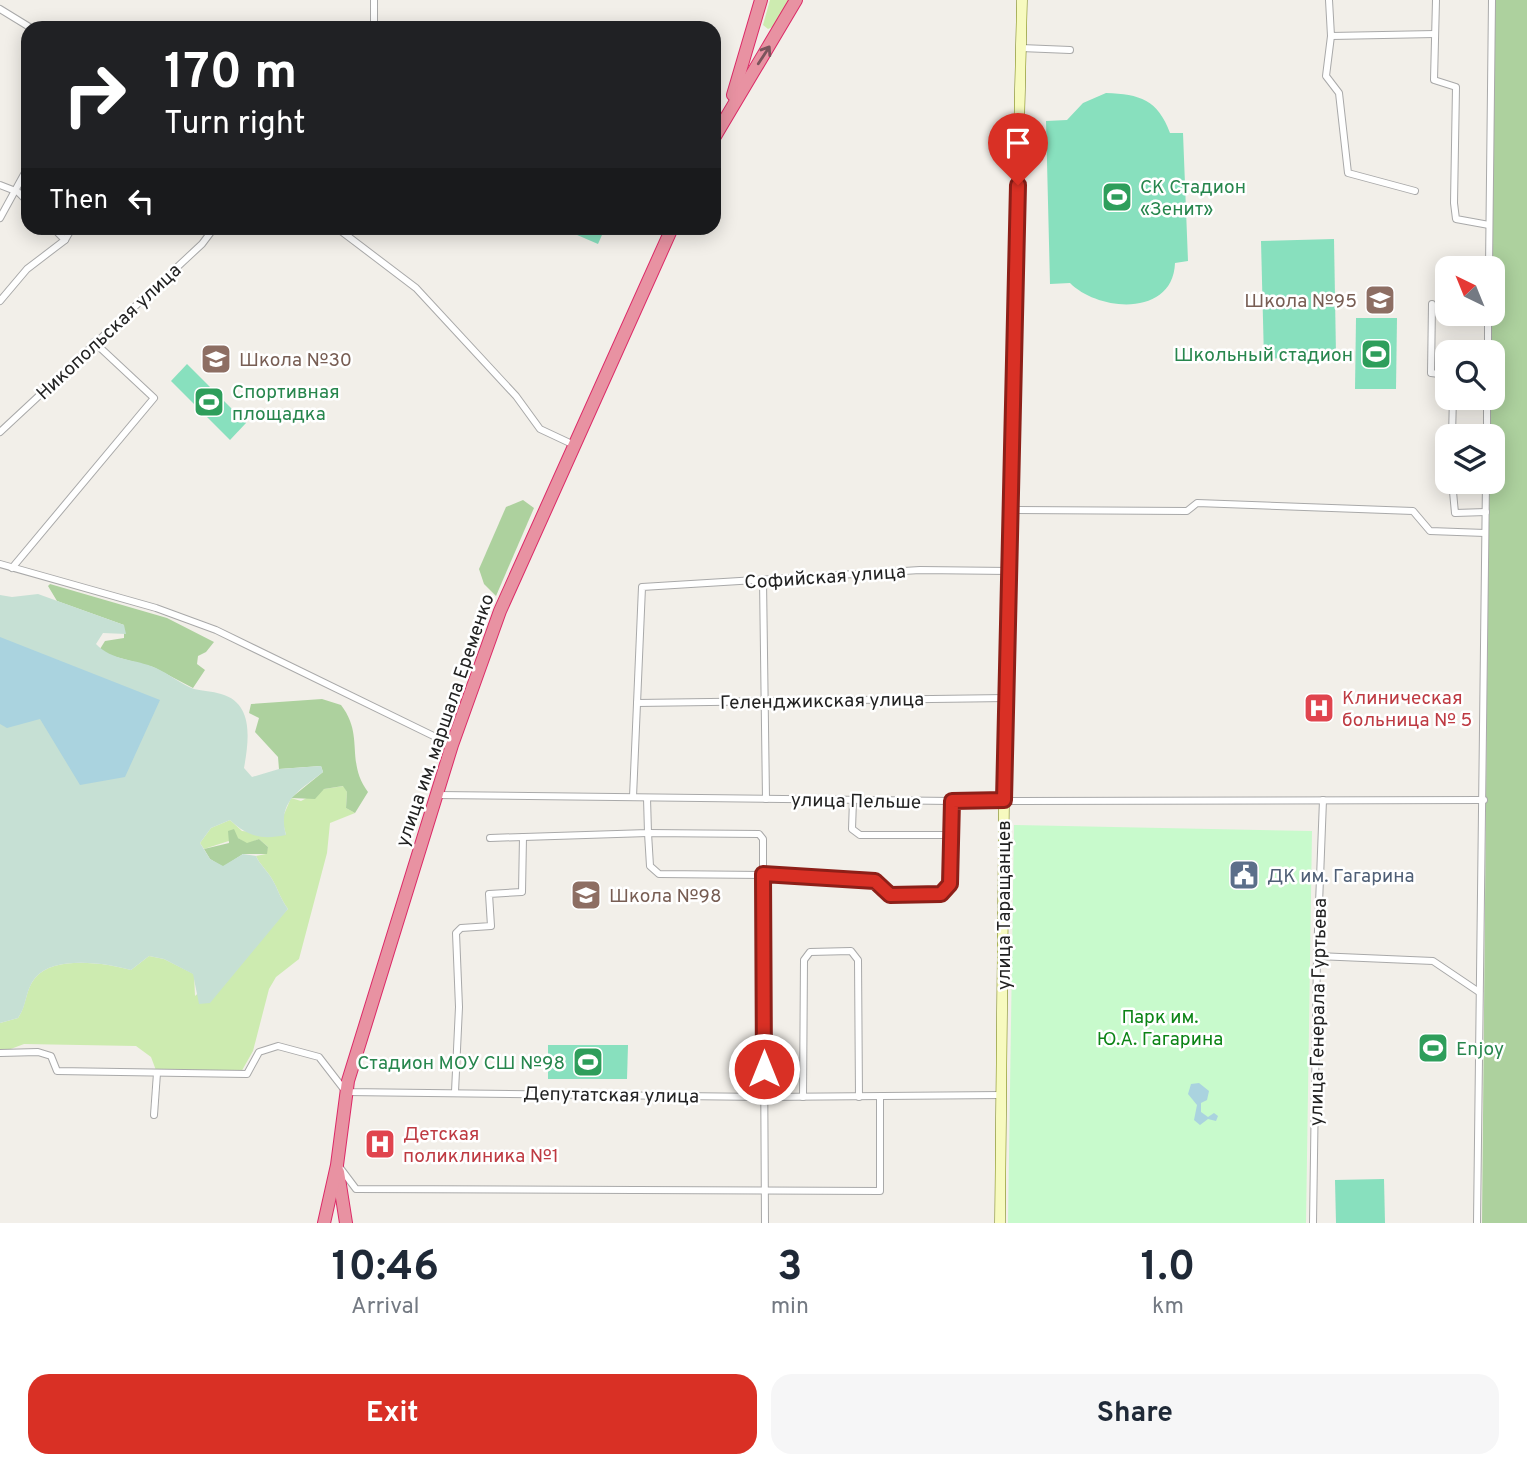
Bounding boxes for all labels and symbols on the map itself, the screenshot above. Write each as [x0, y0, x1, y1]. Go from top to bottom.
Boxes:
one-way arrow [757, 46, 771, 66]
pin [988, 113, 1048, 185]
place label: СК Стадион «Зенит» [1140, 176, 1246, 222]
sports icon: СК Стадион «Зенит» [1100, 180, 1134, 214]
north arrow [1435, 256, 1505, 326]
street label: Никопольская улица [32, 259, 187, 406]
school or university icon: Школа №95 [1363, 283, 1397, 317]
place label: Школа №95 [1244, 290, 1357, 314]
sports icon: Школьный стадион [1359, 337, 1393, 371]
school or university icon: Школа №30 [199, 342, 233, 376]
place label: Школьный стадион [1174, 344, 1353, 368]
place label: Школа №30 [239, 349, 352, 373]
place label: Спортивная площадка [232, 381, 340, 427]
sports icon: Спортивная площадка [192, 385, 226, 419]
street label: Софийская улица [744, 560, 907, 596]
street label: улица им. маршала Еременко [391, 591, 501, 850]
place label: Клиническая больница № 5 [1342, 687, 1472, 733]
street label: Геленджикская улица [720, 688, 924, 716]
hospital icon: Клиническая больница № 5 [1302, 691, 1336, 725]
street label: улица Пельше [791, 789, 921, 815]
street label: улица Таращанцев [993, 820, 1017, 990]
public building icon: ДК им. Гагарина [1227, 858, 1261, 892]
place label: ДК им. Гагарина [1267, 865, 1415, 889]
school or university icon: Школа №98 [569, 878, 603, 912]
place label: Школа №98 [609, 885, 722, 909]
street label: улица Генерала Гуртьева [1305, 898, 1333, 1126]
park label: Парк им. Ю.А. Гагарина [1097, 1006, 1223, 1052]
sports icon: Enjoy [1416, 1031, 1450, 1065]
position arrow [727, 1032, 801, 1106]
place label: Enjoy [1456, 1038, 1504, 1062]
sports icon: Стадион МОУ СШ №98 [571, 1045, 605, 1079]
place label: Стадион МОУ СШ №98 [357, 1052, 565, 1076]
street label: Депутатская улица [523, 1082, 699, 1110]
place label: Детская поликлиника №1 [403, 1123, 559, 1169]
hospital icon: Детская поликлиника №1 [363, 1127, 397, 1161]

